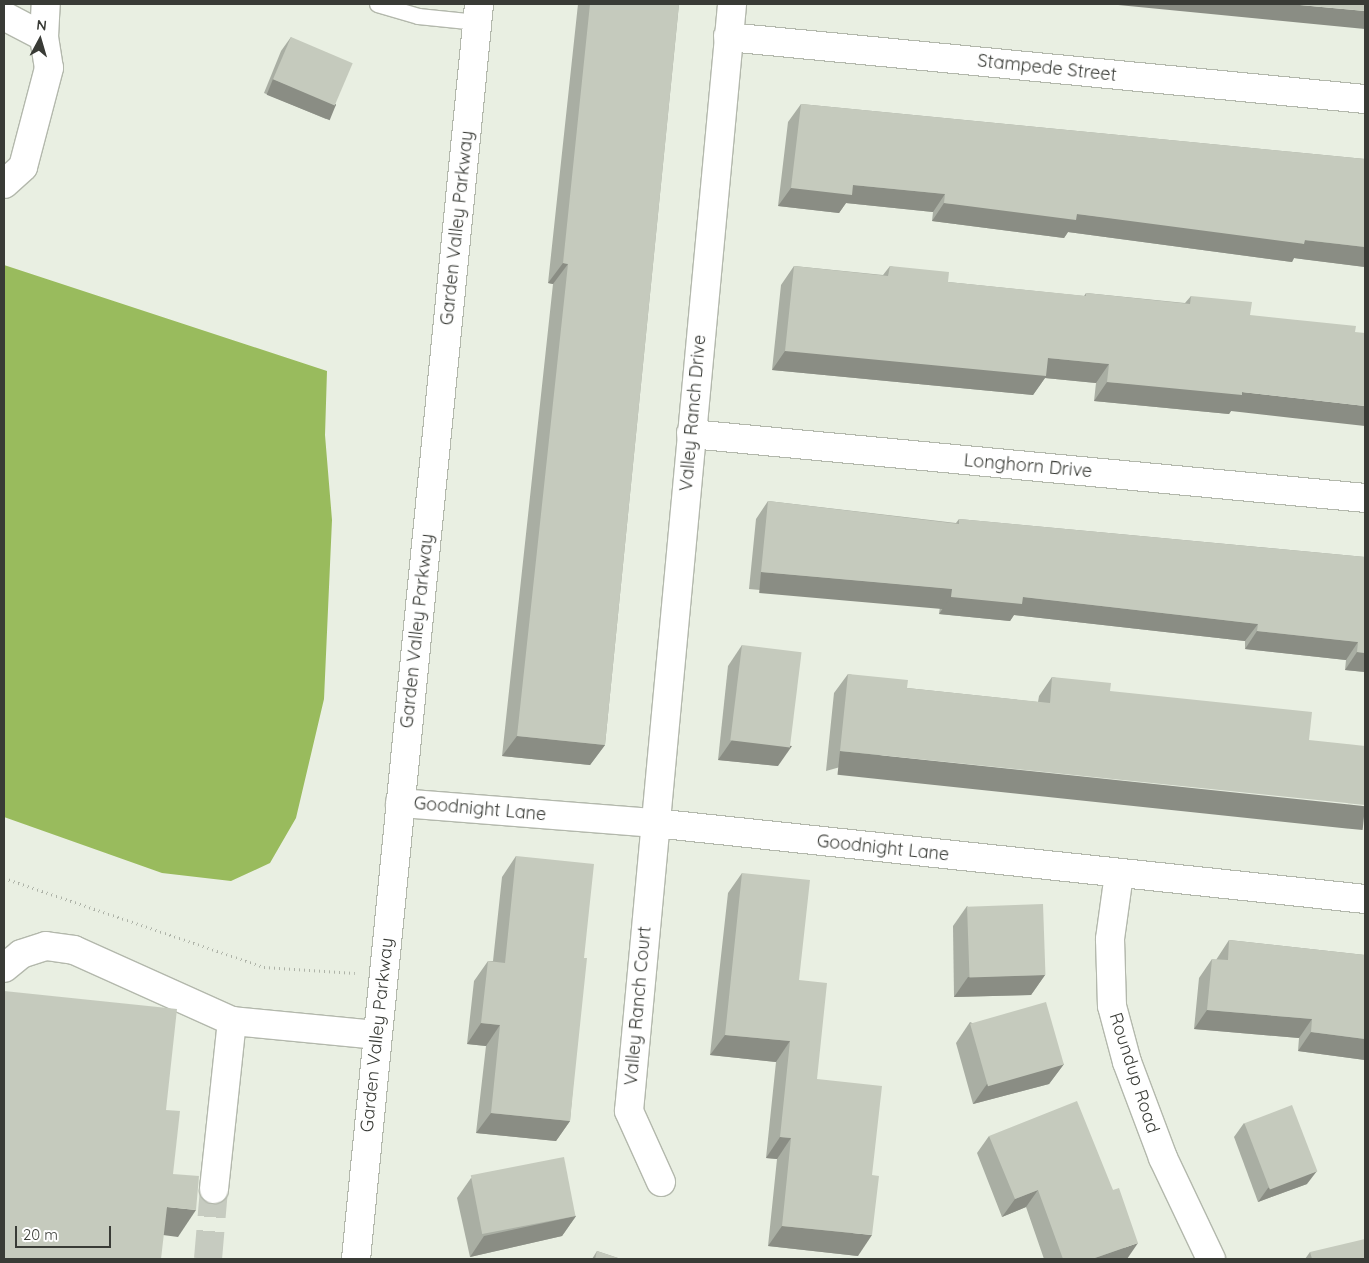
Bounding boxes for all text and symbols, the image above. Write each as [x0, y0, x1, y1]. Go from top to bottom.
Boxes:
north arrow [15, 15, 65, 65]
text: N [35, 16, 48, 35]
street label: Stampede Street [976, 50, 1118, 86]
street label: Garden Valley Parkway [436, 130, 478, 326]
street label: Valley Ranch Drive [675, 334, 711, 492]
street label: Longhorn Drive [963, 450, 1093, 482]
street label: Garden Valley Parkway [396, 533, 438, 729]
street label: Goodnight Lane [413, 792, 547, 826]
street label: Goodnight Lane [816, 830, 950, 866]
street label: Valley Ranch Court [620, 925, 656, 1087]
street label: Garden Valley Parkway [356, 937, 398, 1133]
street label: Roundup Road [1104, 1010, 1164, 1136]
scale bar [18, 1216, 114, 1248]
text: 20 m [23, 1225, 58, 1244]

